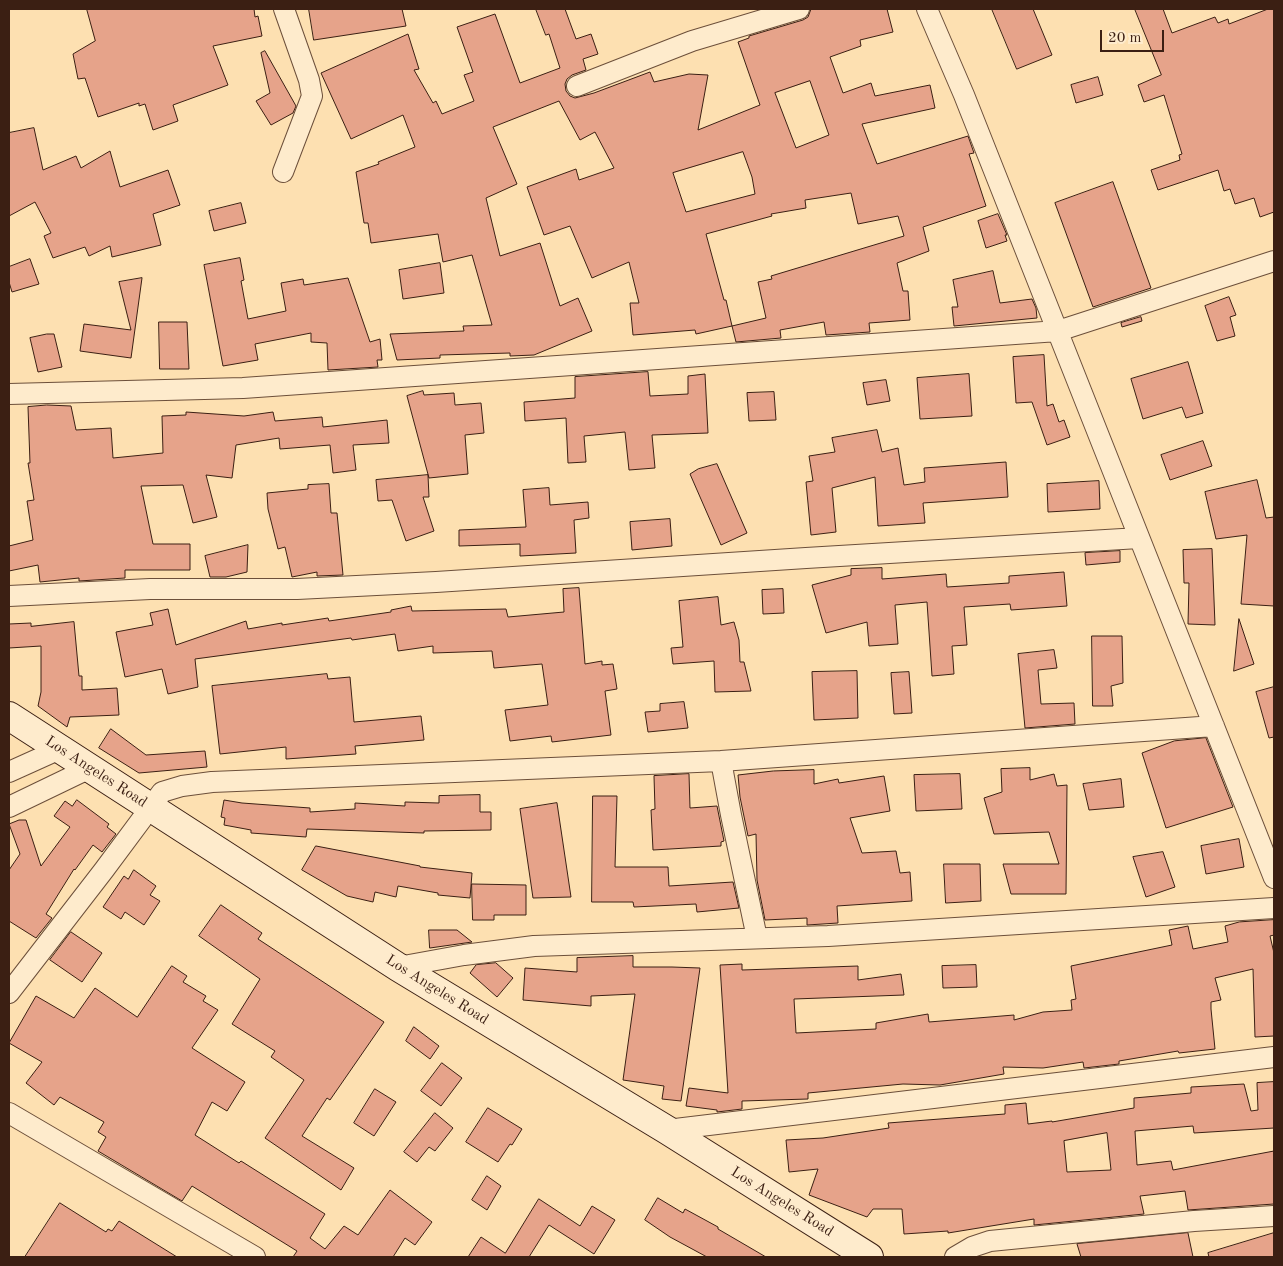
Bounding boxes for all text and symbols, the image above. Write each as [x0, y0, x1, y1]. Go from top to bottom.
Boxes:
scale bar [1103, 20, 1167, 52]
text: 20 m [1108, 31, 1142, 46]
street label: Los Angeles Road [42, 732, 150, 812]
street label: Los Angeles Road [382, 951, 492, 1029]
street label: Los Angeles Road [727, 1163, 837, 1241]

